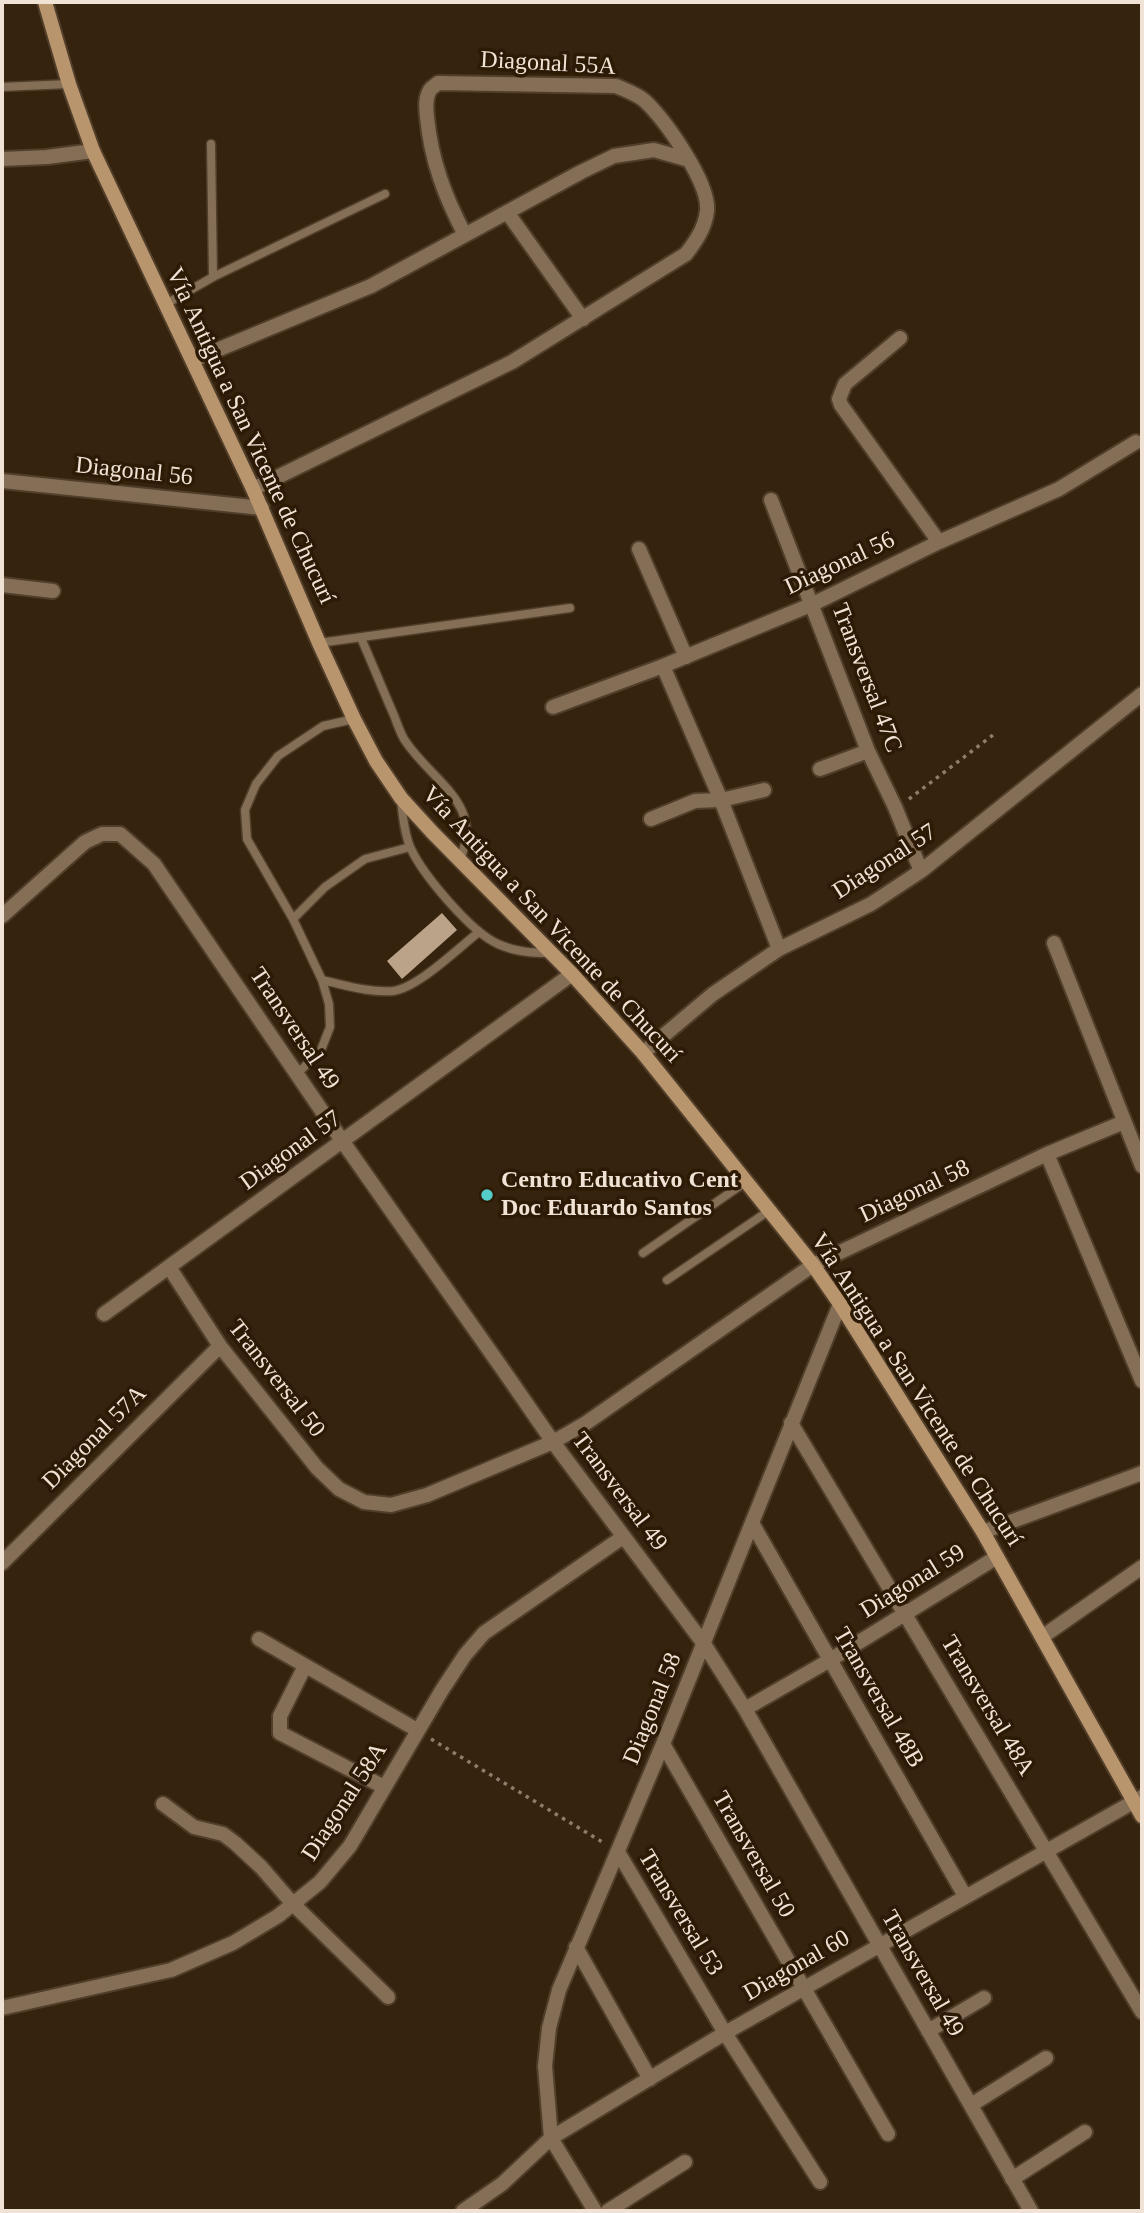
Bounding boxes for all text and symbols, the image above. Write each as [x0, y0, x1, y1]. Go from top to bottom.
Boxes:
street label: Diagonal 55A [480, 46, 616, 82]
street label: Vía Antigua a San Vicente de Chucurí [159, 263, 341, 609]
street label: Diagonal 56 [74, 452, 194, 492]
street label: Diagonal 56 [780, 526, 900, 602]
street label: Transversal 47C [824, 600, 908, 756]
street label: Vía Antigua a San Vicente de Chucurí [415, 781, 687, 1069]
street label: Diagonal 57 [828, 818, 942, 906]
street label: Transversal 49 [243, 962, 345, 1096]
street label: Diagonal 57 [235, 1105, 347, 1197]
street label: Diagonal 58 [855, 1154, 975, 1230]
place label: Centro Educativo Cent Doc Eduardo Santos [501, 1167, 738, 1223]
marker: Centro Educativo Cent Doc Eduardo Santos [479, 1187, 495, 1203]
street label: Vía Antigua a San Vicente de Chucurí [804, 1228, 1028, 1552]
street label: Transversal 50 [221, 1315, 331, 1443]
street label: Diagonal 57A [37, 1380, 153, 1496]
street label: Transversal 49 [565, 1427, 673, 1557]
street label: Diagonal 59 [855, 1539, 971, 1625]
street label: Transversal 48B [826, 1623, 930, 1773]
street label: Transversal 48A [934, 1631, 1040, 1781]
street label: Diagonal 58 [618, 1649, 688, 1769]
street label: Diagonal 58A [296, 1737, 394, 1867]
street label: Transversal 50 [705, 1787, 801, 1923]
street label: Transversal 53 [631, 1845, 729, 1981]
street label: Transversal 49 [874, 1906, 970, 2042]
street label: Diagonal 60 [739, 1924, 855, 2008]

